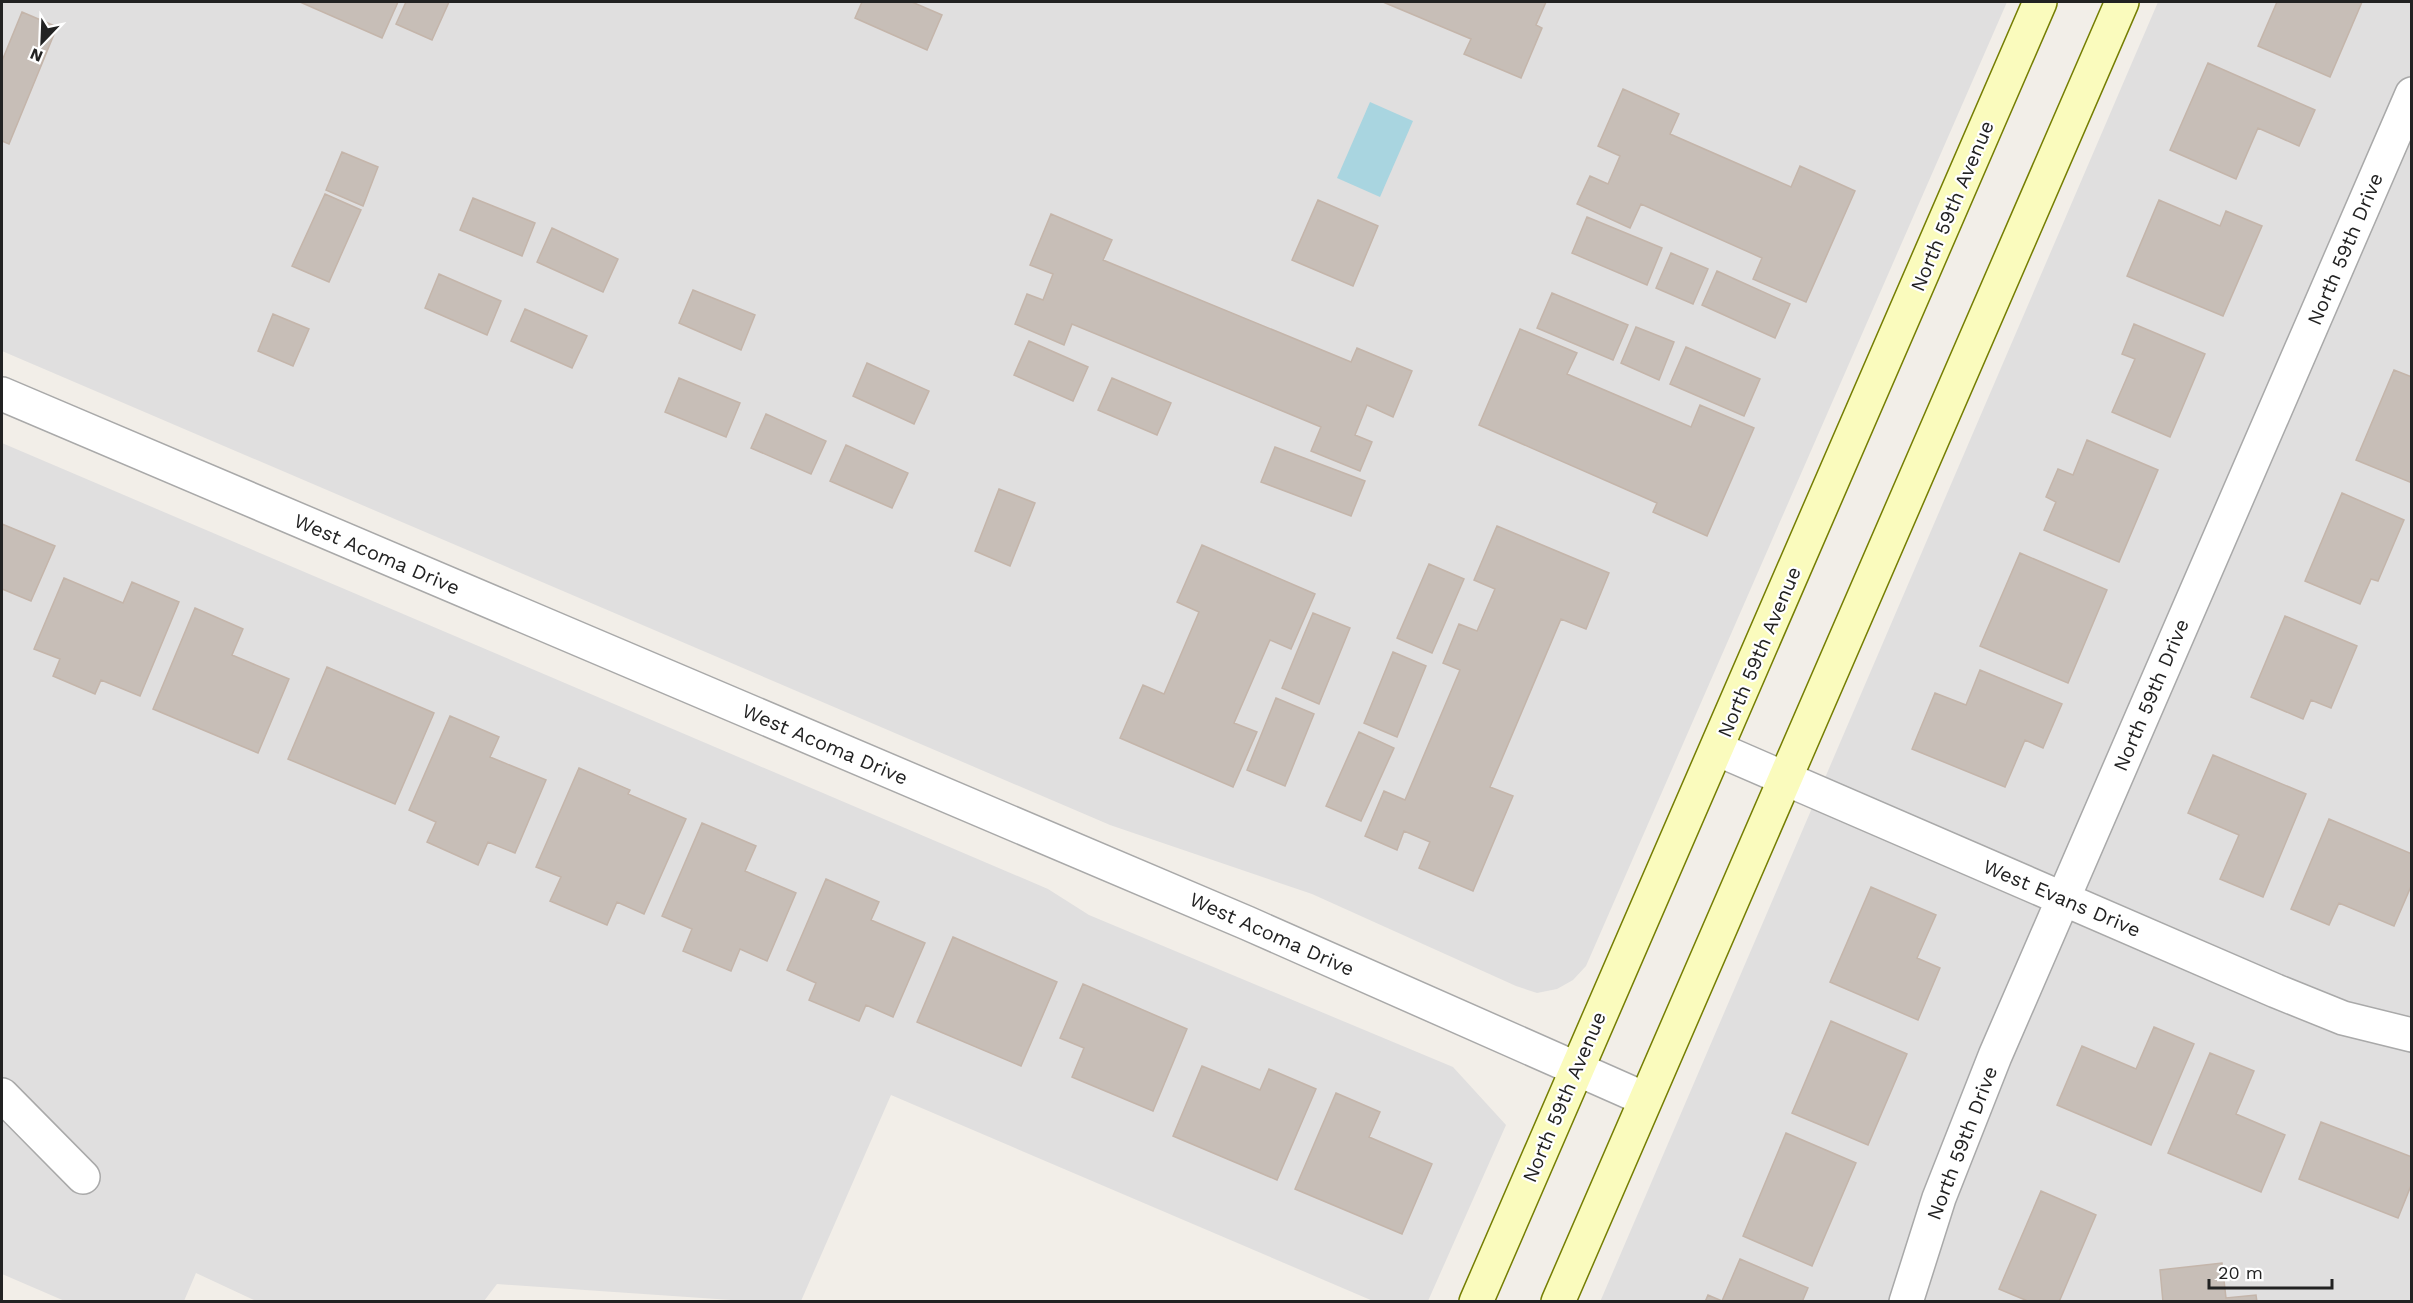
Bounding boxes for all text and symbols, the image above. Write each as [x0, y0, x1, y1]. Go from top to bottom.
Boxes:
north arrow [12, 12, 72, 72]
text: N [27, 44, 46, 66]
street label: North 59th Avenue [1905, 117, 1999, 295]
street label: North 59th Drive [2302, 169, 2388, 329]
street label: West Acoma Drive [291, 508, 463, 600]
street label: North 59th Avenue [1712, 563, 1806, 741]
street label: North 59th Drive [2108, 615, 2194, 775]
street label: West Acoma Drive [739, 698, 911, 790]
street label: West Evans Drive [1980, 854, 2144, 942]
street label: West Acoma Drive [1186, 887, 1358, 981]
street label: North 59th Avenue [1517, 1008, 1611, 1186]
street label: North 59th Drive [1922, 1063, 2002, 1223]
scale bar [2209, 1252, 2332, 1290]
text: 20 m [2218, 1262, 2263, 1283]

